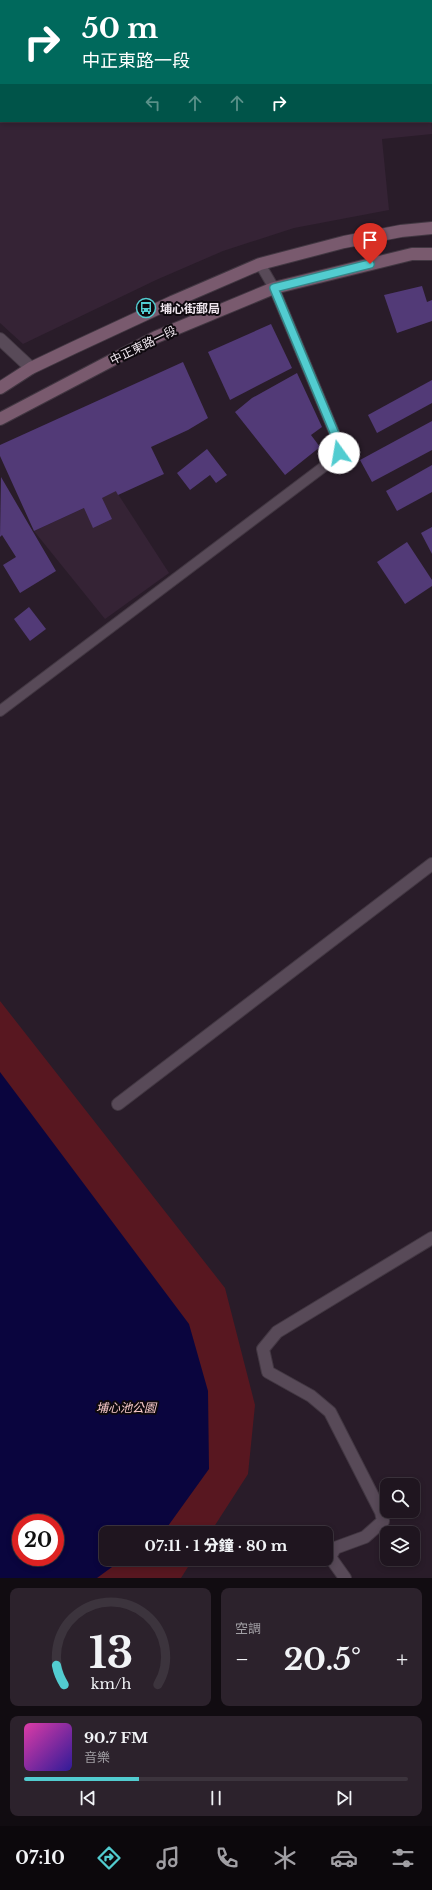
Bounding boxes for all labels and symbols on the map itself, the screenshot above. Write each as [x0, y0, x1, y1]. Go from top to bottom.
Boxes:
pin [353, 223, 387, 264]
bus stop icon: 埔心街郵局 [135, 297, 157, 319]
place label: 埔心街郵局 [160, 301, 220, 316]
street label: 中正東路一段 [107, 322, 179, 368]
position arrow [318, 432, 360, 474]
park label: 埔心池公園 [96, 1400, 158, 1415]
speed limit sign: 20 [12, 1514, 64, 1566]

